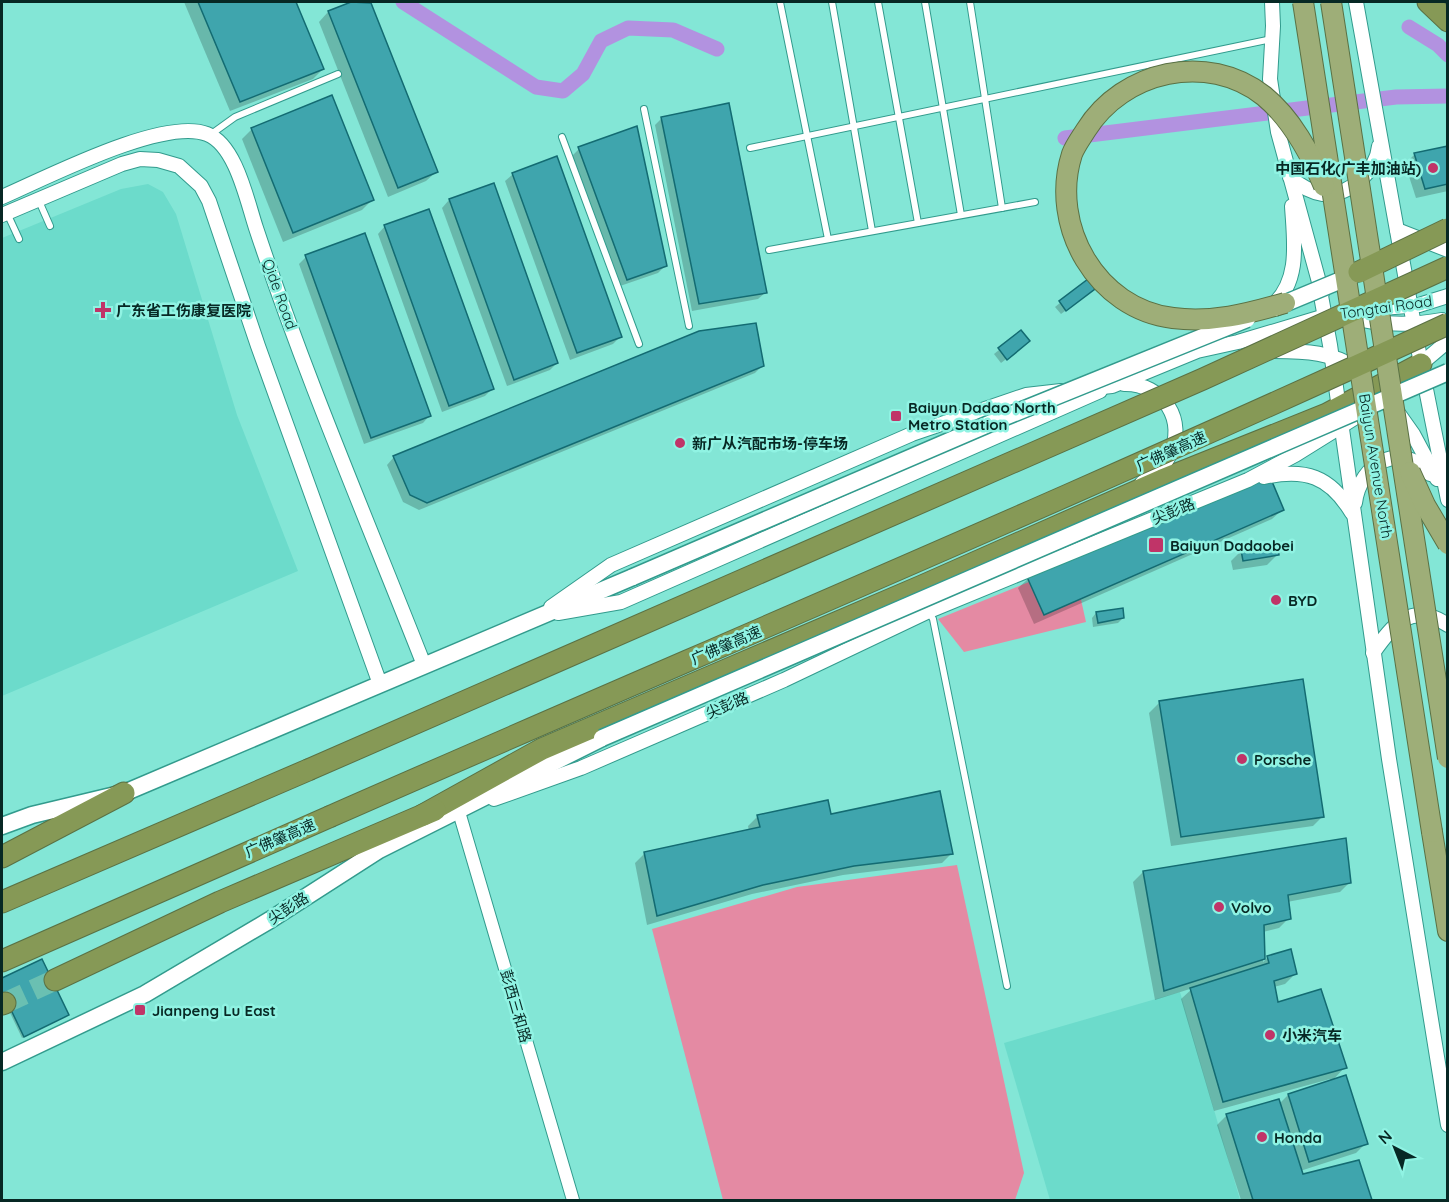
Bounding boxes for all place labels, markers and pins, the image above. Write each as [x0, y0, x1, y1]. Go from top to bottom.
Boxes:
place label: 中国石化(广丰加油站) [1275, 159, 1421, 178]
marker: 中国石化(广丰加油站) [1426, 161, 1440, 175]
marker: 广东省工伤康复医院 [94, 301, 112, 319]
place label: 广东省工伤康复医院 [116, 301, 251, 320]
place label: Baiyun Dadao North Metro Station [908, 398, 1056, 434]
marker: Baiyun Dadao North Metro Station [889, 409, 903, 423]
place label: 新广从汽配市场-停车场 [692, 434, 848, 453]
marker: 新广从汽配市场-停车场 [673, 436, 687, 450]
marker: Baiyun Dadaobei [1147, 536, 1165, 554]
place label: Baiyun Dadaobei [1170, 536, 1294, 555]
place label: BYD [1288, 591, 1317, 610]
marker: BYD [1269, 593, 1283, 607]
place label: Porsche [1254, 750, 1312, 769]
marker: Porsche [1235, 752, 1249, 766]
place label: Volvo [1231, 898, 1272, 917]
marker: Volvo [1212, 900, 1226, 914]
place label: Jianpeng Lu East [152, 1001, 276, 1020]
marker: Jianpeng Lu East [133, 1003, 147, 1017]
place label: 小米汽车 [1282, 1026, 1342, 1045]
marker: 小米汽车 [1263, 1028, 1277, 1042]
place label: Honda [1274, 1128, 1322, 1147]
marker: Honda [1255, 1130, 1269, 1144]

